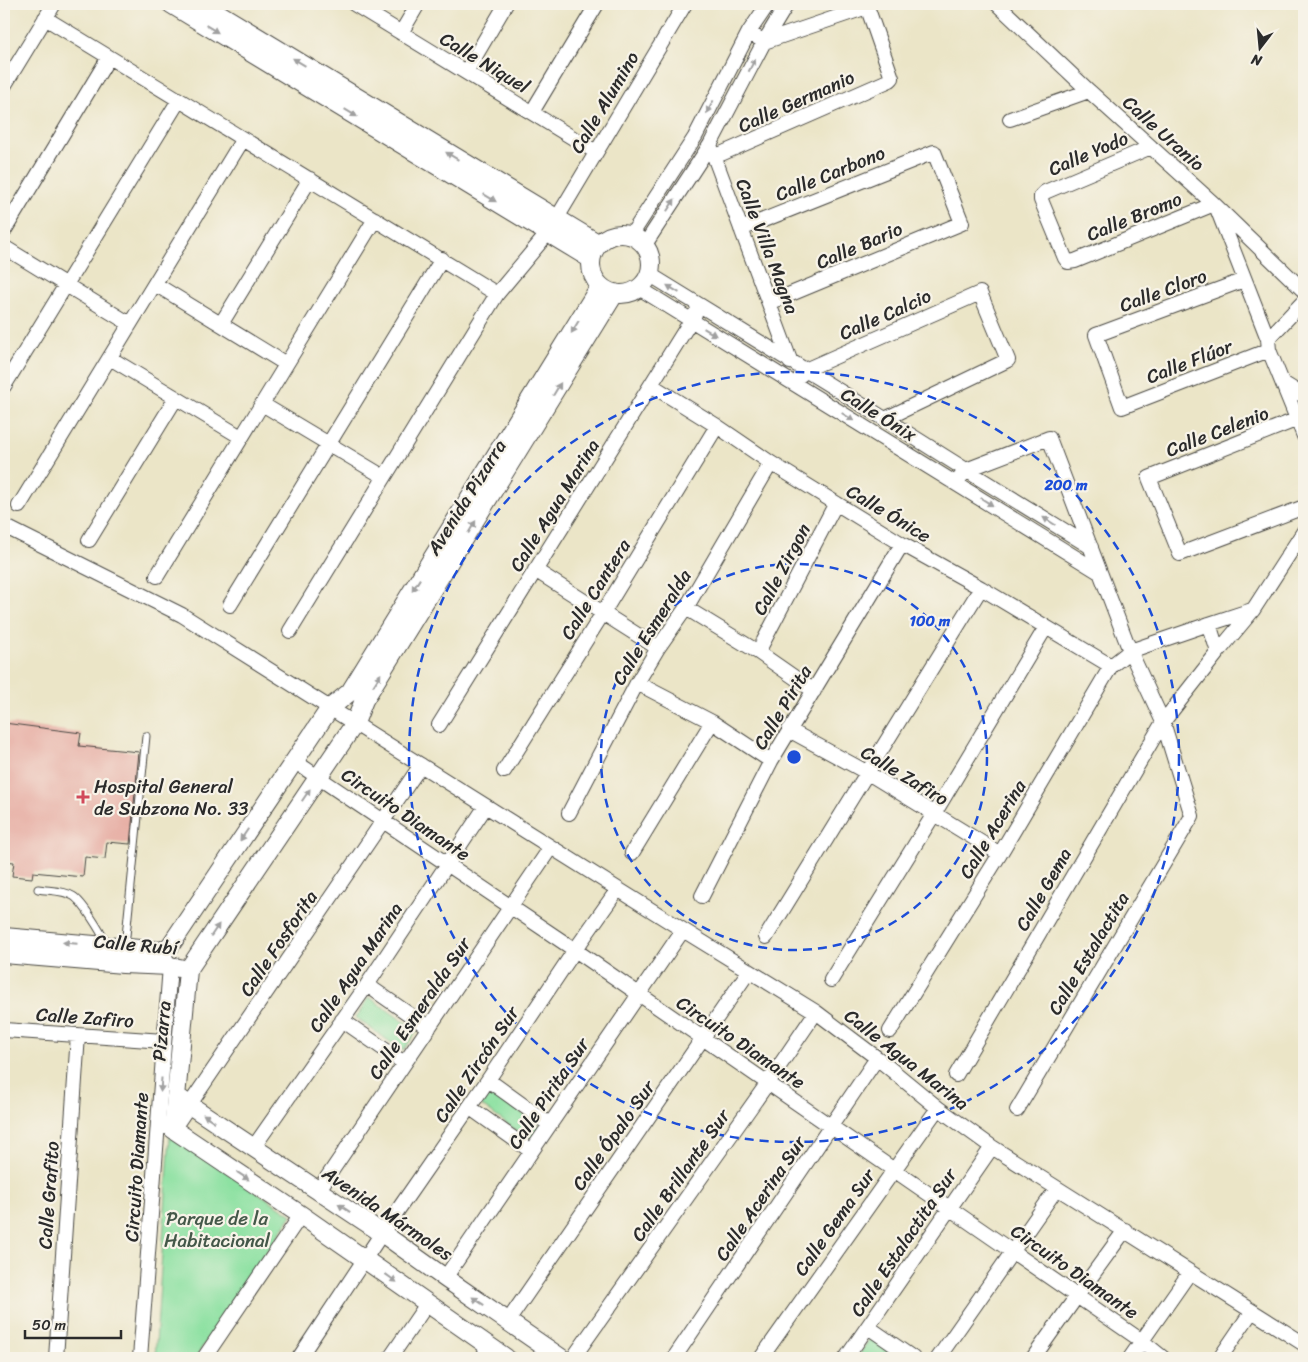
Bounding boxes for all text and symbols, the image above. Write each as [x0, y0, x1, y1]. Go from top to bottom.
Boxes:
street label: Calle Niquel [433, 22, 537, 103]
north arrow [1236, 22, 1286, 72]
one-way arrow [206, 25, 219, 34]
street label: Calle Alumino [561, 44, 648, 160]
text: N [1248, 47, 1266, 74]
one-way arrow [292, 58, 305, 67]
one-way arrow [748, 58, 756, 72]
street label: Calle Germanio [733, 61, 860, 142]
street label: Calle Uranio [1115, 87, 1213, 180]
one-way arrow [706, 100, 714, 115]
one-way arrow [345, 109, 358, 118]
street label: Calle Yodo [1043, 122, 1134, 185]
street label: Calle Carbono [770, 136, 891, 211]
one-way arrow [446, 151, 459, 160]
street label: Calle Villa Magna [726, 173, 809, 319]
street label: Calle Bromo [1081, 182, 1187, 251]
one-way arrow [484, 193, 497, 202]
one-way arrow [666, 199, 675, 212]
street label: Calle Bario [811, 212, 908, 278]
street label: Calle Cloro [1115, 259, 1212, 322]
street label: Calle Calcio [834, 279, 937, 349]
one-way arrow [666, 284, 679, 293]
one-way arrow [570, 321, 579, 334]
one-way arrow [703, 328, 716, 337]
street label: Calle Flúor [1141, 329, 1238, 393]
street label: Calle Ónix [834, 378, 924, 451]
one-way arrow [552, 382, 562, 395]
street label: Calle Celenio [1161, 397, 1274, 466]
one-way arrow [842, 412, 855, 421]
street label: Avenida Pizarra [417, 432, 516, 563]
street label: Calle Agua Marina [500, 432, 609, 578]
text: 200 m [1043, 472, 1088, 498]
street label: Calle Ónice [840, 475, 938, 552]
one-way arrow [980, 497, 993, 506]
street label: Calle Zirgon [743, 517, 820, 621]
one-way arrow [1043, 517, 1056, 526]
one-way arrow [468, 521, 477, 534]
street label: Calle Cantera [551, 532, 640, 646]
street label: Calle Esmeralda [603, 562, 700, 692]
one-way arrow [412, 579, 421, 592]
text: 100 m [910, 608, 951, 634]
street label: Calle Pirita [744, 658, 821, 756]
one-way arrow [373, 673, 382, 687]
street label: Calle Zafiro [854, 736, 956, 815]
centre of rings [785, 748, 803, 766]
street label: Circuito Diamante [334, 759, 477, 870]
place label: Hospital General de Subzona No. 33 [94, 770, 249, 825]
street label: Calle Acerina [950, 773, 1035, 885]
one-way arrow [301, 788, 311, 802]
marker: Hospital General de Subzona No. 33 [76, 790, 90, 804]
one-way arrow [239, 829, 249, 842]
street label: Calle Gema [1006, 841, 1081, 937]
street label: Calle Fosforita [230, 883, 327, 1003]
street label: Calle Estalactita [1039, 885, 1139, 1021]
street label: Calle Agua Marina [299, 895, 412, 1039]
one-way arrow [210, 923, 220, 936]
street label: Calle Rubí [93, 924, 182, 965]
street label: Calle Esmeralda Sur [359, 929, 480, 1086]
one-way arrow [62, 938, 78, 946]
street label: Circuito Diamante [669, 987, 812, 1098]
street label: Calle Zafiro [35, 998, 135, 1037]
street label: Calle Zircón Sur [425, 998, 529, 1130]
street label: Pizarra [142, 999, 181, 1063]
street label: Calle Agua Marina [837, 1000, 977, 1119]
street label: Calle Pirita Sur [499, 1030, 599, 1156]
street label: Calle Ópalo Sur [563, 1072, 665, 1197]
one-way arrow [157, 1077, 165, 1093]
street label: Circuito Diamante [115, 1091, 158, 1243]
street label: Calle Brillante Sur [622, 1101, 739, 1249]
one-way arrow [202, 1113, 216, 1123]
street label: Calle Acerina Sur [706, 1128, 816, 1268]
street label: Calle Grafito [28, 1140, 69, 1250]
street label: Avenida Mármoles [315, 1157, 460, 1270]
street label: Calle Estalactita Sur [841, 1160, 966, 1324]
street label: Calle Gema Sur [785, 1161, 884, 1283]
one-way arrow [236, 1171, 250, 1180]
park label: Parque de la Habitacional [164, 1202, 271, 1257]
one-way arrow [338, 1203, 351, 1213]
street label: Circuito Diamante [1004, 1215, 1146, 1328]
one-way arrow [384, 1273, 397, 1283]
one-way arrow [471, 1296, 485, 1306]
scale bar [25, 1307, 121, 1339]
text: 50 m [32, 1312, 67, 1338]

